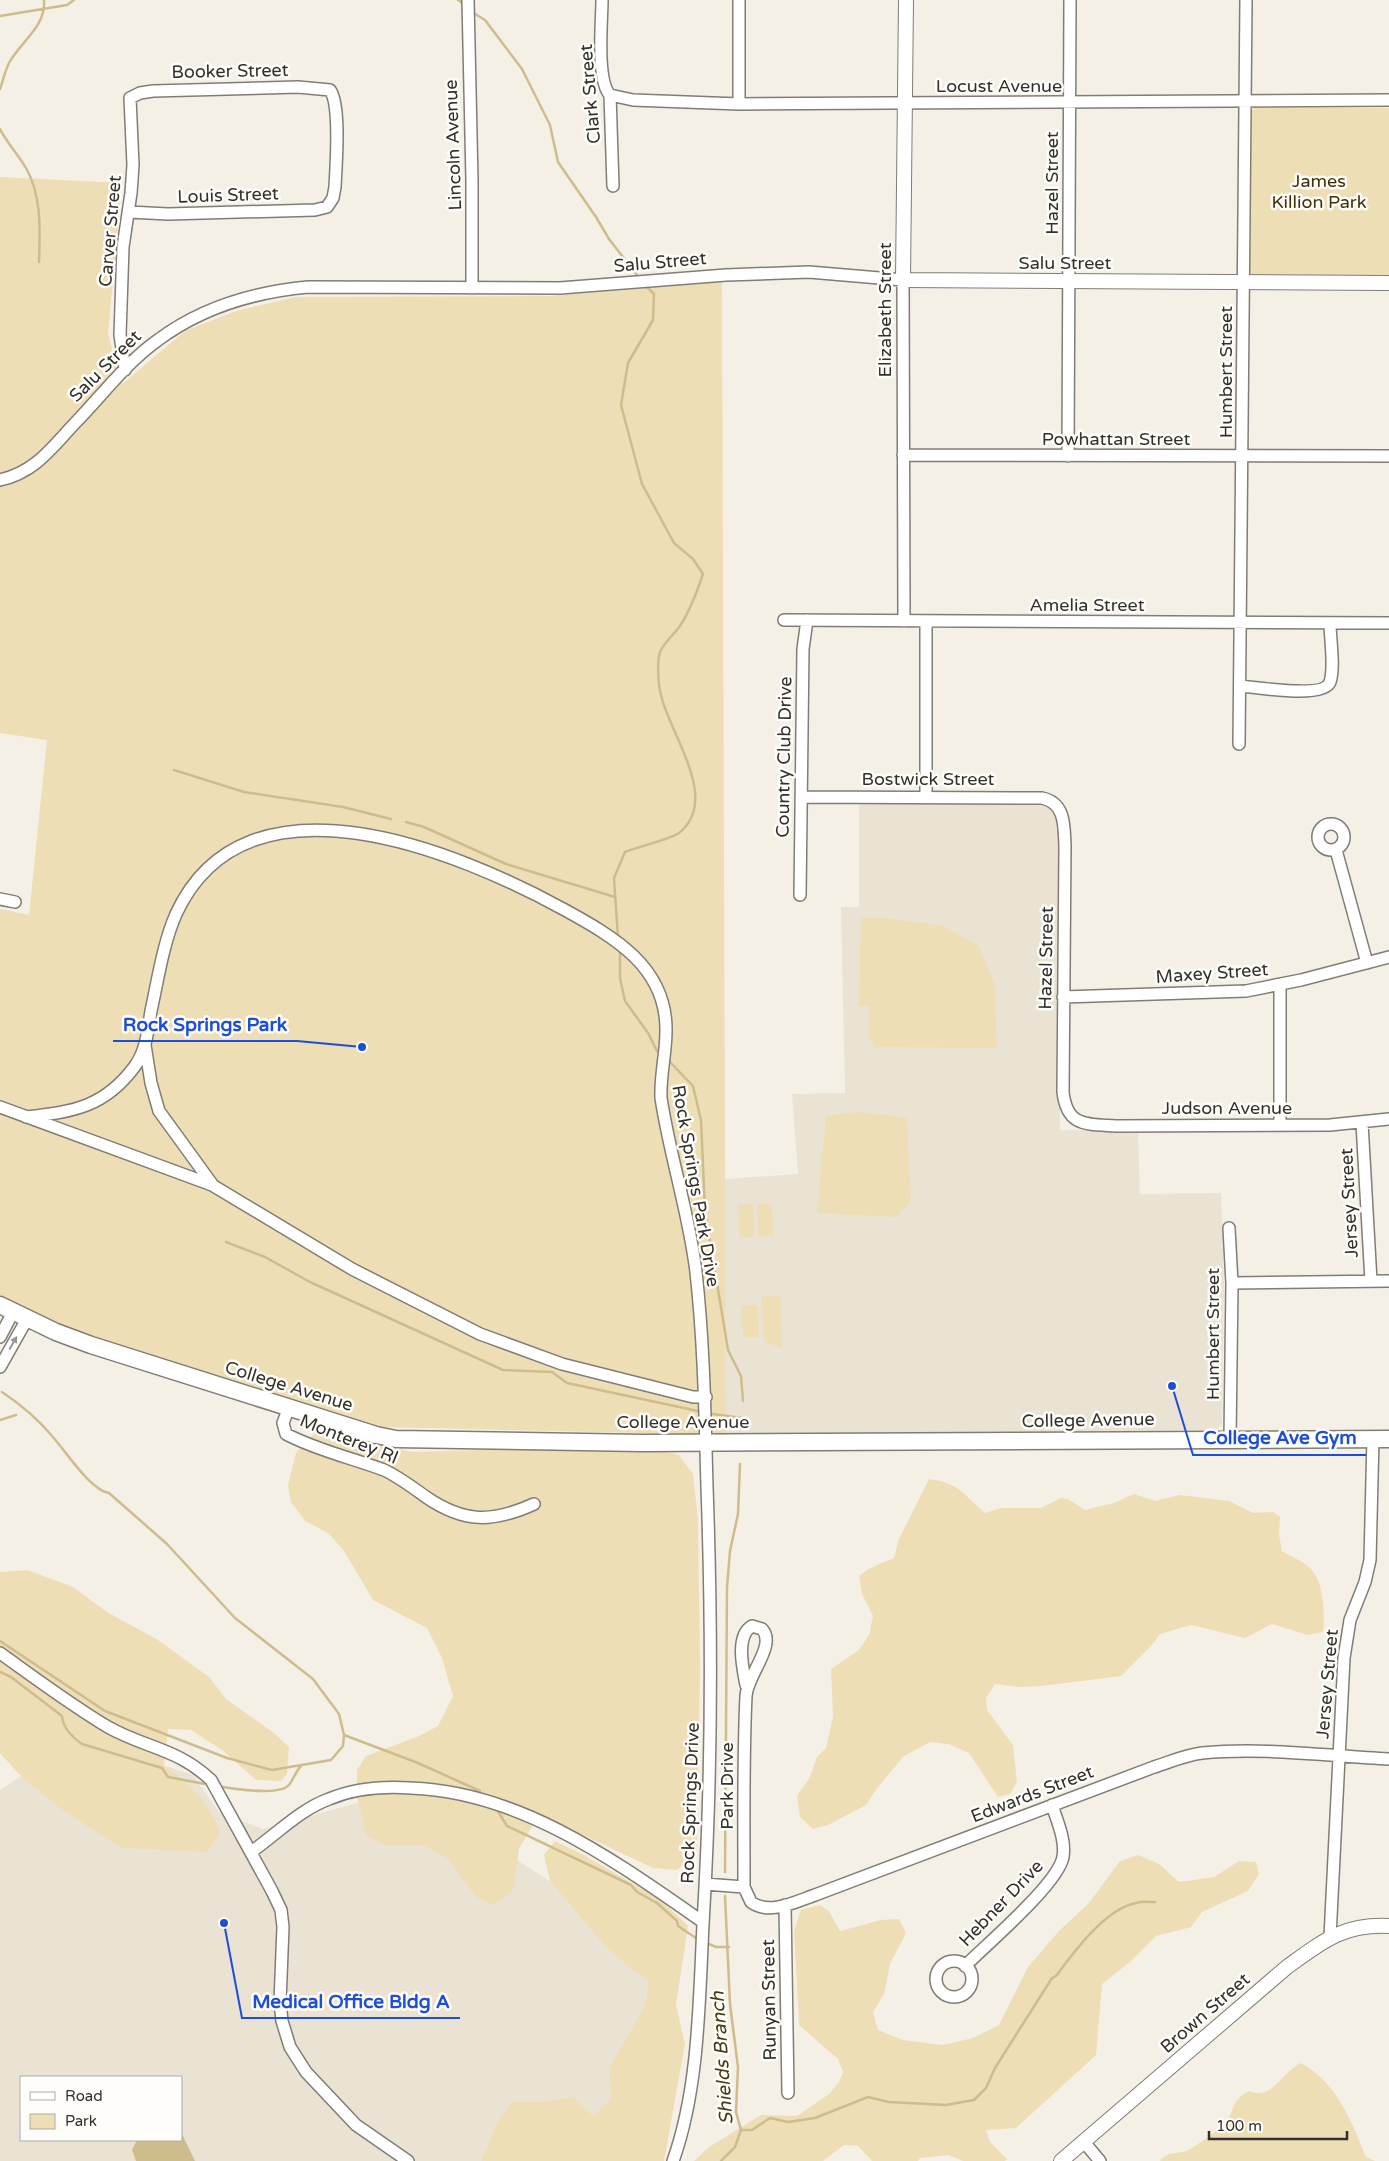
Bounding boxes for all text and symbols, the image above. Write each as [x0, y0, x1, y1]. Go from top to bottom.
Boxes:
street label: Clark Street [575, 43, 605, 145]
street label: Booker Street [171, 59, 289, 83]
street label: Locust Avenue [936, 75, 1062, 97]
street label: Lincoln Avenue [440, 79, 466, 211]
street label: Hazel Street [1041, 131, 1063, 235]
park label: James Killion Park [1271, 170, 1367, 213]
street label: Carver Street [94, 174, 126, 288]
street label: Louis Street [177, 182, 279, 208]
street label: Elizabeth Street [874, 242, 896, 378]
street label: Salu Street [613, 247, 707, 277]
street label: Salu Street [1019, 252, 1112, 274]
street label: Humbert Street [1215, 306, 1237, 438]
street label: Salu Street [64, 325, 146, 407]
street label: Powhattan Street [1042, 428, 1190, 450]
street label: Amelia Street [1029, 594, 1145, 616]
street label: Country Club Drive [772, 676, 796, 838]
street label: Bostwick Street [862, 768, 995, 790]
street label: Hazel Street [1034, 906, 1058, 1010]
street label: Maxey Street [1155, 958, 1269, 988]
callout: Rock Springs Park [113, 1007, 297, 1041]
text: Rock Springs Park [123, 1014, 288, 1037]
street label: Rock Springs Park Drive [667, 1083, 725, 1289]
street label: Judson Avenue [1162, 1097, 1292, 1119]
street label: Jersey Street [1335, 1147, 1363, 1259]
street label: Humbert Street [1202, 1268, 1224, 1400]
one-way arrow [9, 1336, 18, 1349]
street label: College Avenue [222, 1356, 356, 1416]
street label: College Avenue [1021, 1408, 1155, 1432]
street label: Monterey Rl [297, 1409, 401, 1469]
street label: College Avenue [617, 1411, 749, 1433]
callout: College Ave Gym [1193, 1421, 1366, 1455]
text: College Ave Gym [1203, 1427, 1357, 1450]
street label: Jersey Street [1311, 1628, 1343, 1740]
street label: Rock Springs Drive [676, 1722, 704, 1884]
street label: Park Drive [716, 1742, 738, 1830]
street label: Edwards Street [968, 1760, 1097, 1827]
street label: Hebner Drive [954, 1855, 1048, 1951]
street label: Runyan Street [757, 1939, 781, 2061]
street label: Brown Street [1156, 1968, 1254, 2058]
callout: Medical Office Bldg A [242, 1984, 460, 2018]
water label: Shields Branch [706, 1990, 738, 2125]
text: Medical Office Bldg A [252, 1991, 450, 2014]
legend [20, 2076, 182, 2141]
text: Road [65, 2087, 103, 2105]
scale bar [1209, 2108, 1346, 2140]
text: Park [65, 2112, 97, 2130]
text: 100 m [1216, 2117, 1262, 2135]

